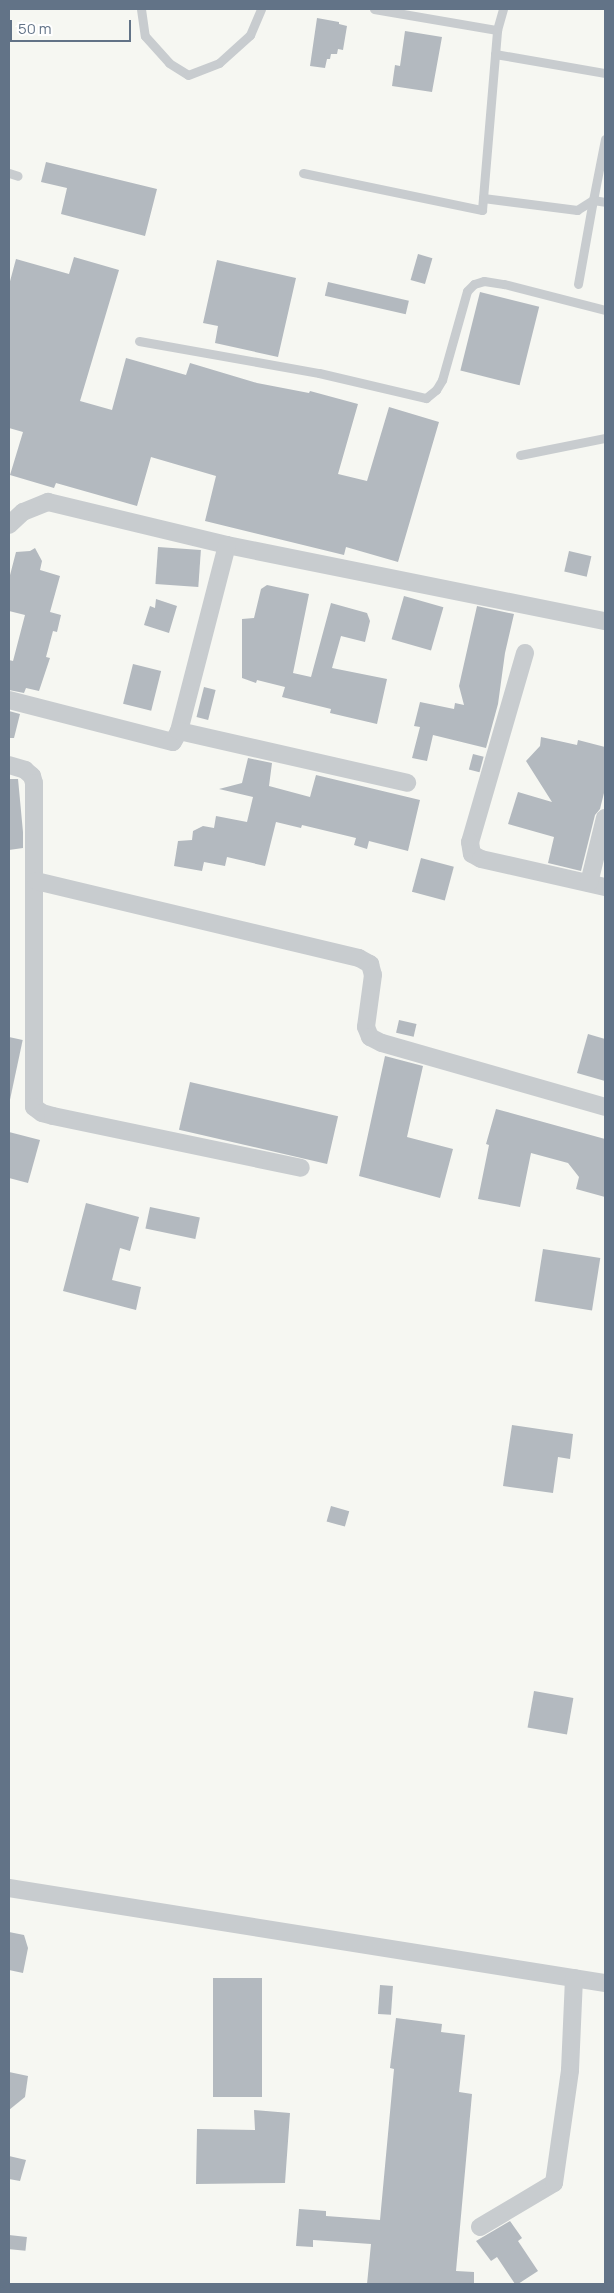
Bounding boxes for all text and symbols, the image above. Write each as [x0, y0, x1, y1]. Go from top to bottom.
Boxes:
scale bar [12, 10, 134, 42]
text: 50 m [18, 18, 52, 39]

